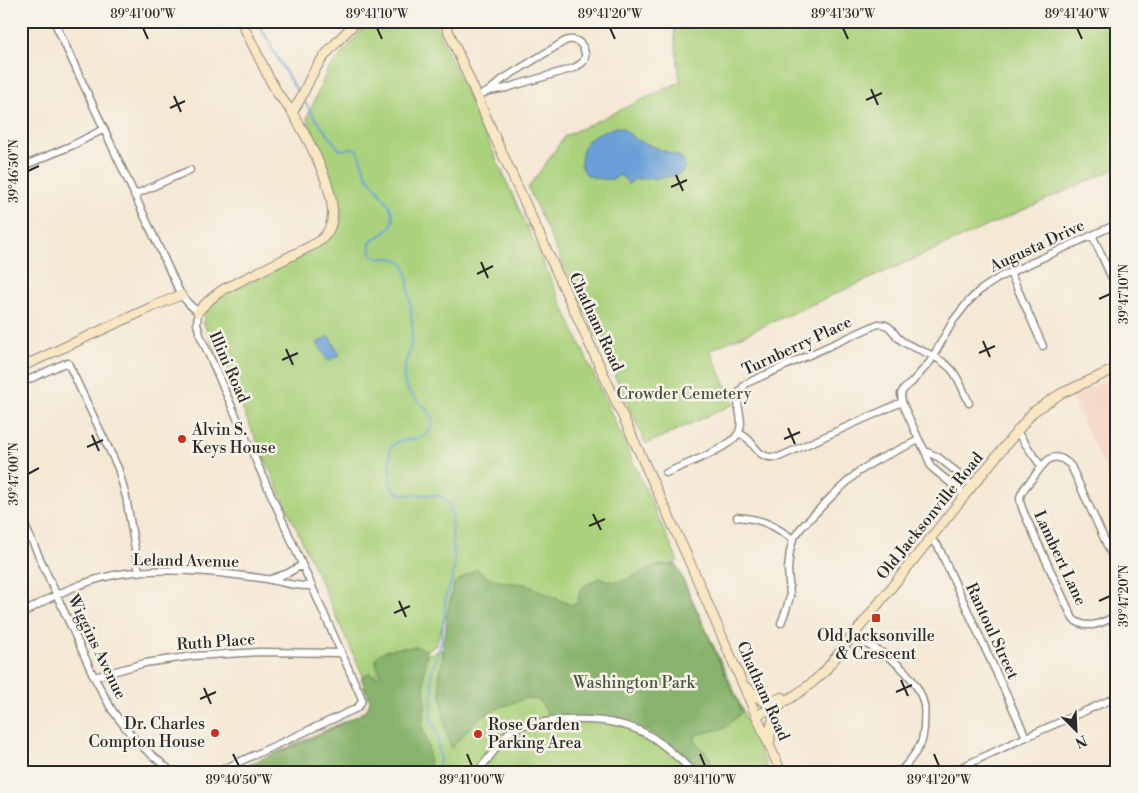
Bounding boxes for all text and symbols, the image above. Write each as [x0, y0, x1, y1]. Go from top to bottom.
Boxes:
text: 89°41'00"W [110, 7, 177, 22]
text: 89°41'10"W [346, 7, 409, 22]
text: 89°41'20"W [578, 7, 643, 22]
text: 89°41'30"W [811, 7, 876, 22]
text: 89°41'40"W [1045, 7, 1110, 22]
text: 39°46'50"N [7, 139, 22, 203]
street label: Augusta Drive [985, 215, 1088, 277]
text: 39°47'10"N [1117, 264, 1132, 324]
street label: Chatham Road [564, 269, 628, 375]
street label: Turnberry Place [739, 312, 855, 380]
street label: Illini Road [204, 328, 254, 406]
park label: Crowder Cemetery [617, 384, 752, 404]
place label: Alvin S. Keys House [191, 420, 276, 458]
marker: Alvin S. Keys House [176, 433, 188, 445]
text: 39°47'00"N [7, 442, 22, 506]
street label: Old Jacksonville Road [872, 448, 988, 584]
street label: Lambert Lane [1029, 507, 1091, 609]
street label: Leland Avenue [133, 550, 239, 572]
text: 39°47'20"N [1117, 565, 1132, 627]
street label: Rantoul Street [961, 580, 1023, 683]
street label: Wiggins Avenue [63, 591, 131, 702]
marker: Old Jacksonville & Crescent [870, 612, 882, 624]
place label: Old Jacksonville & Crescent [817, 626, 935, 664]
street label: Ruth Place [176, 629, 256, 655]
street label: Chatham Road [732, 638, 794, 744]
park label: Washington Park [572, 673, 697, 693]
north arrow [1050, 706, 1100, 756]
place label: Dr. Charles Compton House [89, 714, 205, 752]
place label: Rose Garden Parking Area [488, 715, 583, 753]
marker: Dr. Charles Compton House [209, 727, 221, 739]
marker: Rose Garden Parking Area [472, 728, 484, 740]
text: N [1072, 730, 1090, 751]
text: 89°40'50"W [206, 773, 274, 788]
text: 89°41'00"W [439, 773, 506, 788]
text: 89°41'10"W [674, 773, 737, 788]
text: 89°41'20"W [907, 773, 972, 788]

